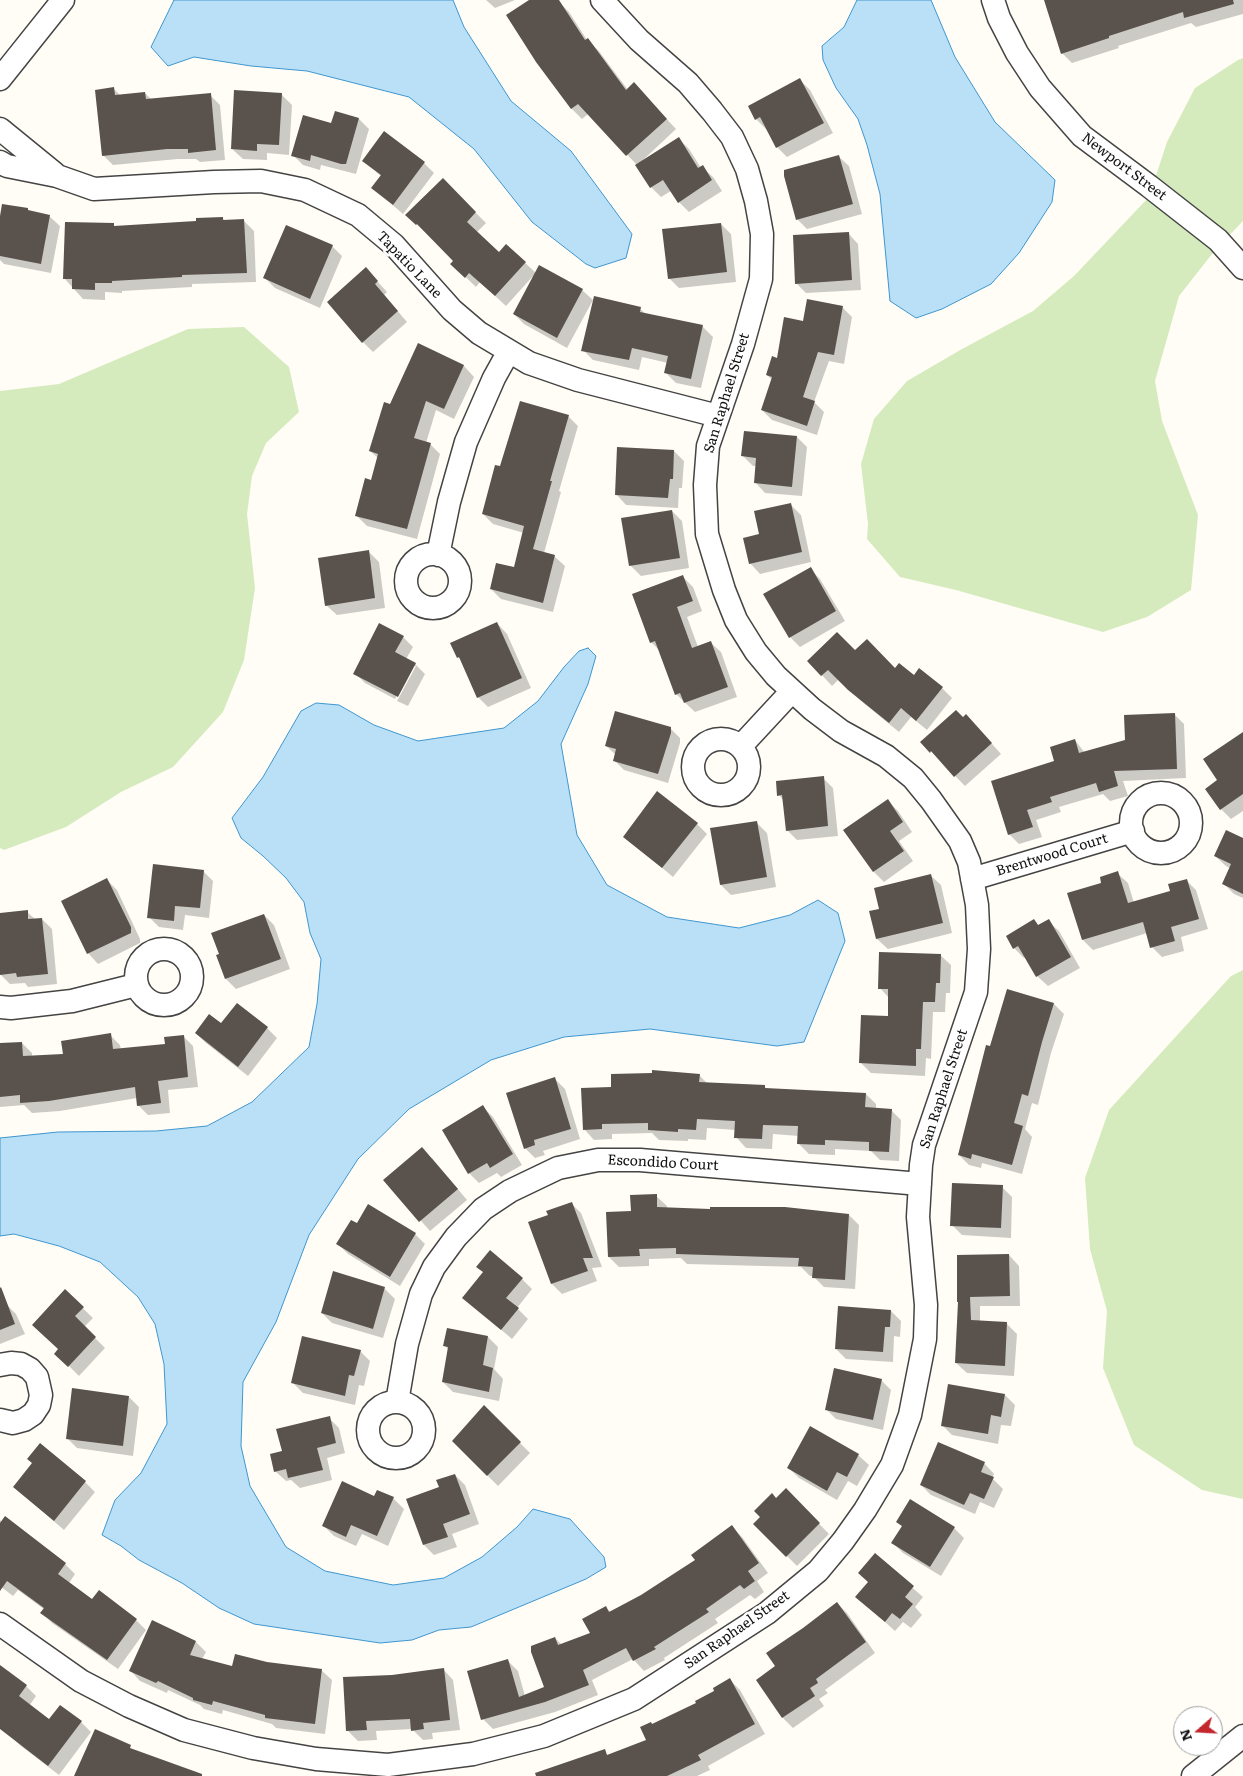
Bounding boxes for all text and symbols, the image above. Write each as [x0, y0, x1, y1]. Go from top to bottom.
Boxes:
street label: Newport Street [1078, 130, 1170, 204]
street label: Tapatio Lane [373, 228, 445, 302]
street label: San Raphael Street [701, 331, 753, 455]
street label: Brentwood Court [994, 830, 1110, 880]
street label: San Raphael Street [917, 1027, 971, 1151]
street label: Escondido Court [607, 1152, 719, 1174]
street label: San Raphael Street [681, 1587, 793, 1673]
north arrow [1173, 1706, 1223, 1756]
text: N [1173, 1727, 1196, 1744]

